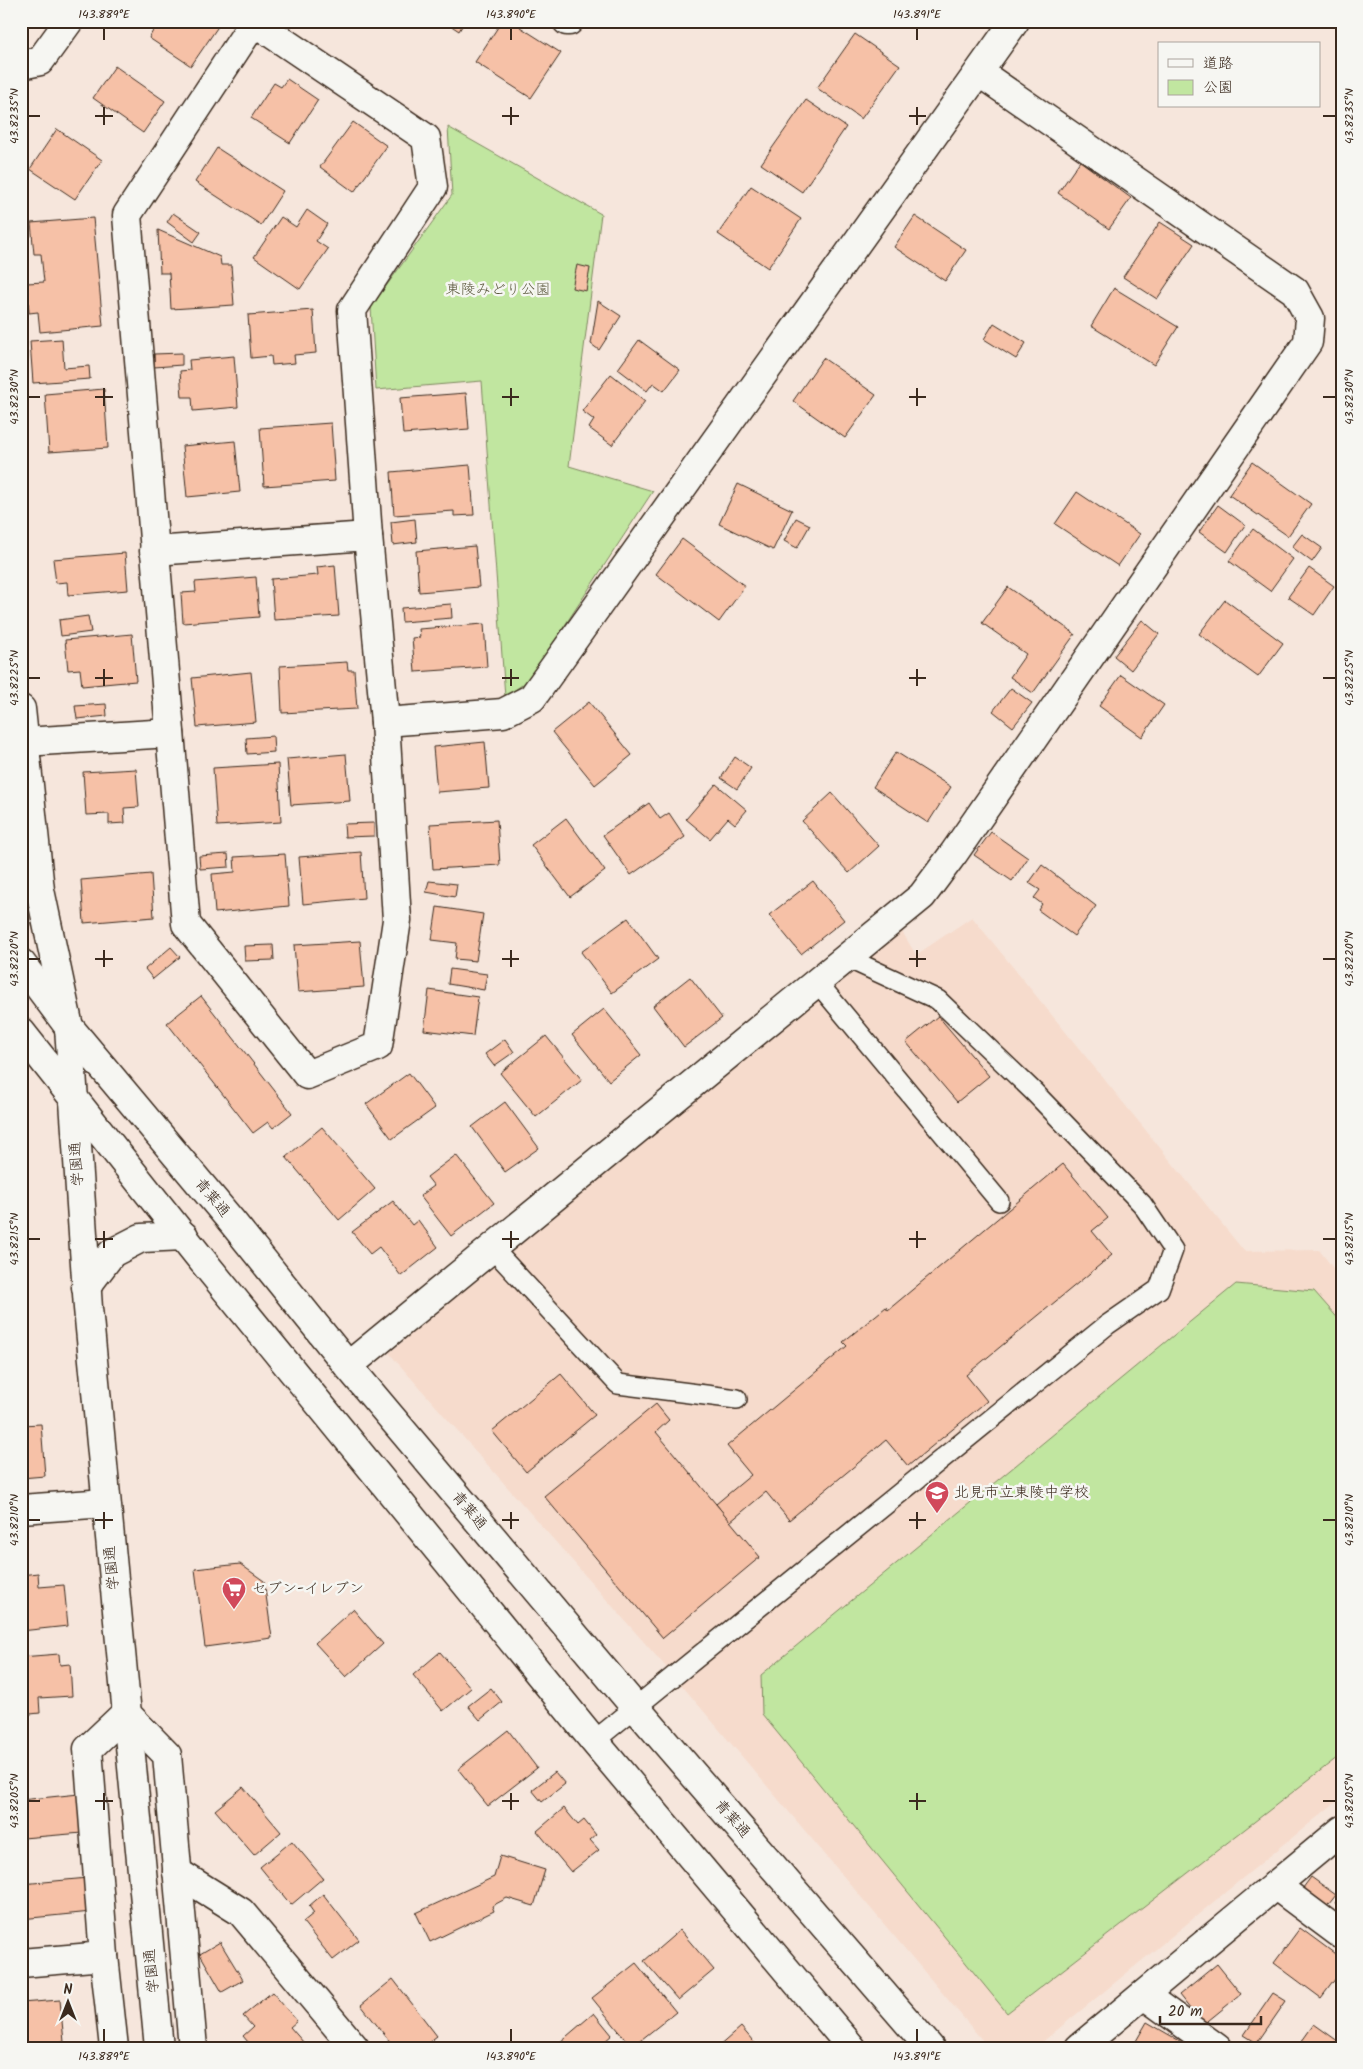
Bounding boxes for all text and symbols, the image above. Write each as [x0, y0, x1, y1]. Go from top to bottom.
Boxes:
text: 143.889°E [78, 5, 131, 24]
text: 143.890°E [486, 5, 537, 24]
text: 143.891°E [893, 5, 942, 24]
legend [1158, 42, 1320, 108]
text: 道路 [1203, 52, 1233, 76]
text: 公園 [1203, 76, 1233, 100]
text: 43.8235°N [5, 88, 24, 144]
text: 43.8235°N [1340, 88, 1359, 144]
park label: 東陵みどり公園 [445, 278, 551, 302]
text: 43.8230°N [5, 369, 24, 425]
text: 43.8230°N [1340, 369, 1359, 425]
text: 43.8225°N [5, 650, 24, 706]
text: 43.8225°N [1340, 650, 1359, 706]
text: 43.8220°N [5, 931, 24, 987]
text: 43.8220°N [1340, 931, 1359, 987]
street label: 学園通 [63, 1141, 91, 1187]
street label: 青葉通 [188, 1173, 236, 1223]
text: 43.8215°N [5, 1213, 24, 1265]
text: 43.8215°N [1340, 1213, 1359, 1265]
school or university icon: 北見市立東陵中学校 [924, 1480, 950, 1514]
place label: 北見市立東陵中学校 [954, 1481, 1089, 1505]
street label: 青葉通 [445, 1486, 493, 1536]
text: 43.8210°N [5, 1494, 24, 1546]
text: 43.8210°N [1340, 1494, 1359, 1546]
street label: 学園通 [98, 1545, 126, 1591]
supermarket icon: セブン-イレブン [221, 1576, 247, 1610]
place label: セブン-イレブン [252, 1577, 364, 1601]
text: 43.8205°N [5, 1773, 24, 1829]
text: 43.8205°N [1340, 1773, 1359, 1829]
street label: 青葉通 [708, 1794, 756, 1844]
street label: 学園通 [138, 1948, 166, 1994]
north arrow [42, 1976, 92, 2026]
text: N [64, 1979, 73, 2001]
scale bar [1160, 1994, 1262, 2026]
text: 20 m [1168, 2000, 1202, 2024]
text: 143.889°E [78, 2047, 131, 2066]
text: 143.890°E [486, 2047, 537, 2066]
text: 143.891°E [893, 2047, 942, 2066]

